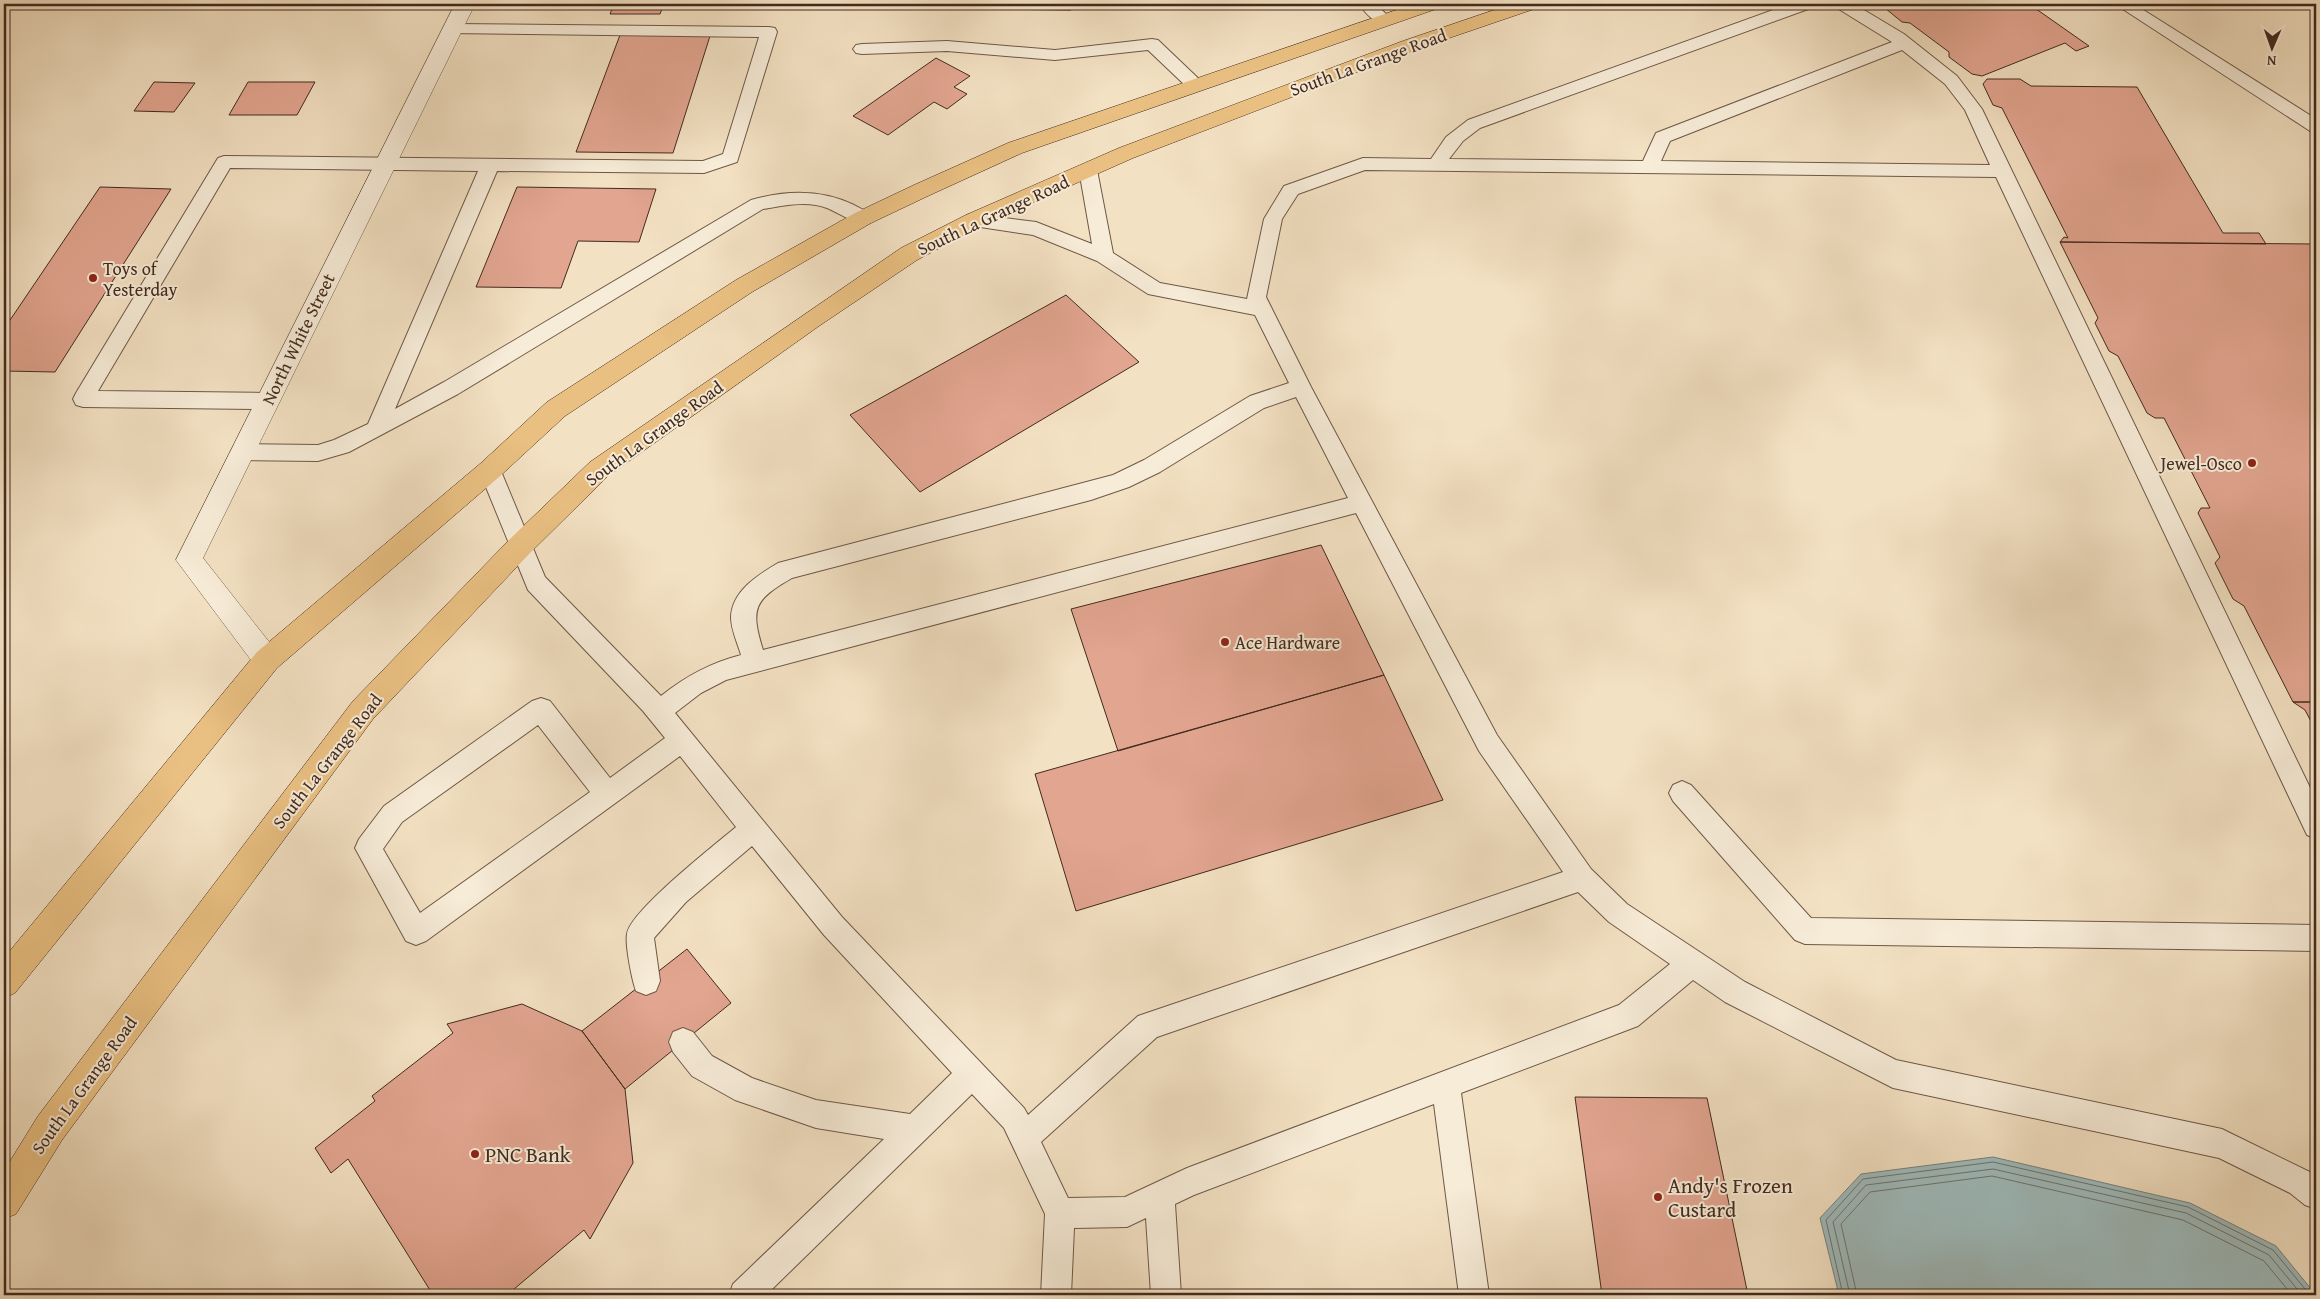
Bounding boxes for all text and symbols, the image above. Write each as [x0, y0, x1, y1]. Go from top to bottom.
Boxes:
street label: South La Grange Road [1286, 21, 1450, 103]
north arrow [2248, 22, 2298, 72]
text: N [2266, 51, 2277, 71]
street label: South La Grange Road [913, 168, 1074, 262]
place label: Toys of Yesterday [103, 255, 177, 303]
street label: North White Street [254, 268, 342, 409]
marker: Toys of Yesterday [87, 272, 99, 284]
street label: South La Grange Road [579, 373, 729, 492]
place label: Jewel-Osco [2159, 450, 2242, 477]
marker: Jewel-Osco [2246, 457, 2258, 469]
place label: Ace Hardware [1235, 629, 1340, 656]
marker: Ace Hardware [1219, 636, 1231, 648]
street label: South La Grange Road [266, 687, 389, 834]
street label: South La Grange Road [25, 1010, 144, 1160]
place label: PNC Bank [485, 1139, 571, 1170]
marker: PNC Bank [469, 1148, 481, 1160]
place label: Andy's Frozen Custard [1668, 1170, 1793, 1225]
marker: Andy's Frozen Custard [1652, 1191, 1664, 1203]

